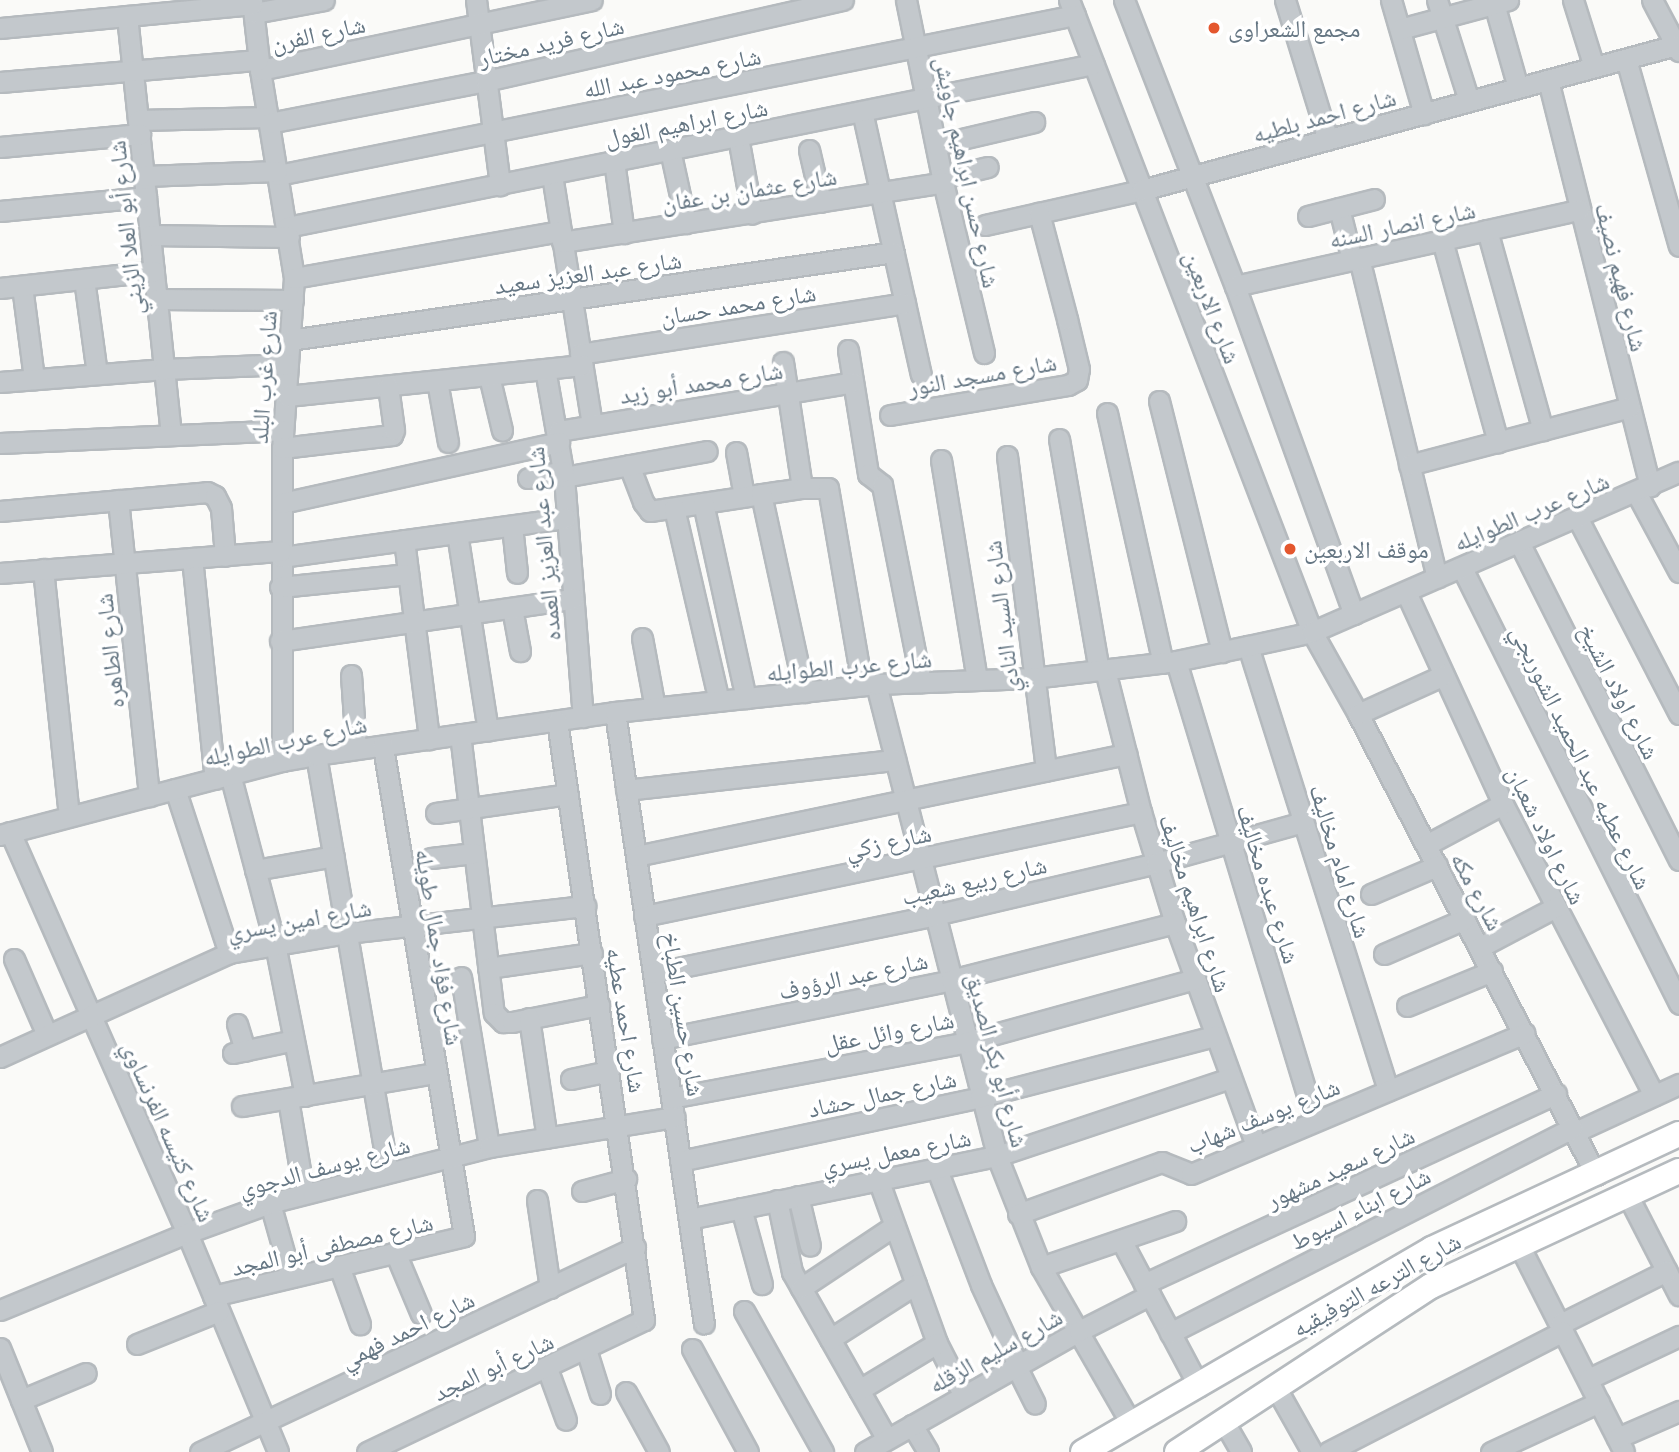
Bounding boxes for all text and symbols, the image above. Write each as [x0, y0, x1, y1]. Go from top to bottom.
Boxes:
street label: شارع الفرن [268, 9, 368, 57]
street label: شارع فريد مختار [476, 10, 626, 72]
place label: مجمع الشعراوى [1228, 14, 1361, 42]
marker: مجمع الشعراوى [1206, 20, 1222, 36]
street label: شارع محمود عبد الله [581, 41, 763, 103]
street label: شارع حسن ابراهيم جاويش [929, 54, 1007, 290]
street label: شارع احمد بلطيه [1249, 82, 1399, 148]
street label: شارع ابراهيم الغول [602, 92, 770, 152]
street label: شارع أبو العلا الزيني [102, 139, 148, 317]
street label: شارع عثمان بن عفان [659, 161, 839, 217]
street label: شارع انصار السنه [1326, 194, 1478, 254]
street label: شارع فهيم نصيف [1590, 200, 1654, 354]
street label: شارع عبد العزيز سعيد [493, 245, 683, 299]
street label: شارع الاربعين [1178, 247, 1248, 367]
street label: شارع محمد حسان [658, 277, 818, 331]
street label: شارع غرب البلد [244, 309, 282, 445]
street label: شارع مسجد النور [905, 347, 1059, 401]
street label: شارع محمد أبو زيد [617, 355, 785, 409]
street label: شارع عبد العزيز العمده [520, 446, 566, 642]
street label: شارع عرب الطوايله [1449, 465, 1613, 557]
place label: موقف الاربعين [1304, 535, 1429, 563]
street label: شارع السيد النادي [977, 539, 1025, 695]
marker: موقف الاربعين [1282, 541, 1298, 557]
street label: شارع الطاهره [89, 592, 129, 710]
street label: شارع اولاد الشيخ [1573, 618, 1667, 764]
street label: شارع عطيه عبد الحميد الشوربجي [1505, 620, 1659, 894]
street label: شارع عرب الطوايله [765, 643, 933, 687]
street label: شارع عرب الطوايله [201, 709, 369, 771]
street label: شارع اولاد شعبان [1501, 761, 1593, 909]
street label: شارع امام مخاليف [1304, 781, 1378, 941]
street label: شارع عبده مخاليف [1231, 801, 1307, 967]
street label: شارع ابراهيم مخاليف [1154, 810, 1238, 996]
street label: شارع زكي [842, 818, 934, 864]
street label: شارع فؤاد جمال طويله [410, 847, 470, 1047]
street label: شارع مكه [1445, 847, 1511, 935]
street label: شارع ربيع شعيب [899, 849, 1049, 911]
street label: شارع امين يسري [225, 892, 373, 946]
street label: شارع حسين الطباخ [657, 930, 711, 1098]
street label: شارع احمد عطيه [601, 945, 653, 1095]
street label: شارع عبد الرؤوف [776, 945, 930, 1005]
street label: شارع أبو بكر الصديق [961, 970, 1035, 1150]
street label: شارع وائل عقل [822, 1004, 956, 1058]
street label: شارع كنيسه الفرنساوي [116, 1036, 222, 1226]
street label: شارع جمال حشاد [805, 1063, 959, 1123]
street label: شارع يوسف شهاب [1182, 1071, 1344, 1159]
street label: شارع سعيد مشهور [1261, 1120, 1419, 1214]
street label: شارع معمل يسري [819, 1122, 973, 1180]
street label: شارع يوسف الدجوي [235, 1129, 413, 1203]
street label: شارع ابناء اسيوط [1285, 1160, 1435, 1256]
street label: شارع مصطفى أبو المجد [228, 1207, 436, 1281]
street label: شارع الترعه التوفيقيه [1287, 1226, 1465, 1342]
street label: شارع احمد فهمي [335, 1284, 479, 1374]
street label: شارع سليم الزقله [923, 1301, 1067, 1399]
street label: شارع أبو المجد [428, 1326, 558, 1406]

